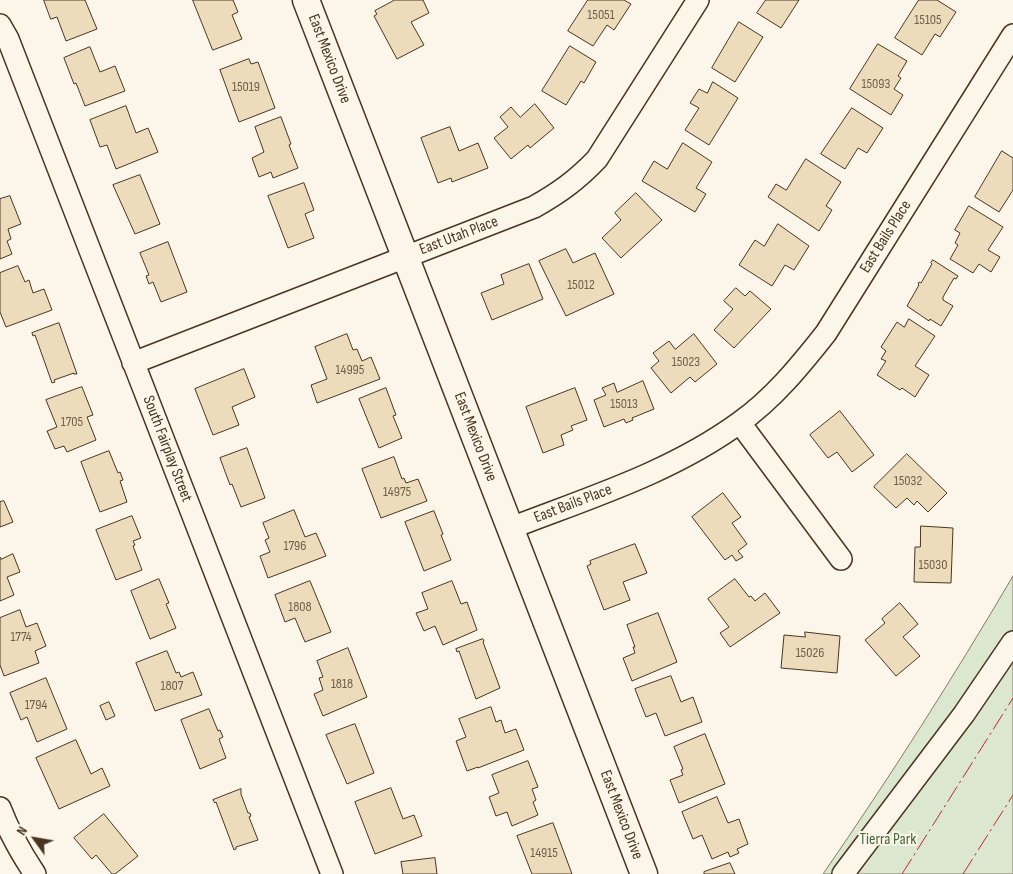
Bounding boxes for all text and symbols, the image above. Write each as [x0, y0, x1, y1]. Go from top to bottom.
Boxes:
house number: 15051 [587, 7, 615, 23]
street label: East Mexico Drive [303, 12, 355, 106]
house number: 15105 [914, 12, 942, 28]
house number: 15093 [862, 76, 890, 92]
house number: 15019 [232, 79, 260, 95]
street label: East Bails Place [856, 197, 916, 277]
street label: East Utah Place [417, 212, 501, 260]
house number: 15012 [567, 277, 595, 293]
house number: 15023 [672, 354, 700, 370]
house number: 14995 [336, 362, 364, 378]
street label: East Mexico Drive [449, 390, 501, 484]
street label: South Fairplay Street [138, 393, 196, 505]
house number: 15013 [610, 396, 638, 412]
house number: 1705 [61, 414, 83, 430]
house number: 15032 [894, 473, 922, 489]
street label: East Bails Place [531, 480, 615, 528]
house number: 14975 [383, 484, 411, 500]
house number: 1796 [284, 538, 306, 554]
house number: 15030 [919, 557, 947, 573]
house number: 1808 [288, 599, 312, 615]
house number: 1774 [10, 629, 32, 645]
house number: 15026 [796, 645, 824, 661]
house number: 1818 [331, 676, 353, 692]
house number: 1807 [161, 678, 183, 694]
house number: 1794 [25, 697, 47, 713]
street label: East Mexico Drive [595, 768, 647, 862]
north arrow [10, 814, 60, 864]
text: N [13, 823, 31, 838]
park label: Tierra Park [860, 830, 916, 850]
house number: 14915 [530, 845, 558, 861]

